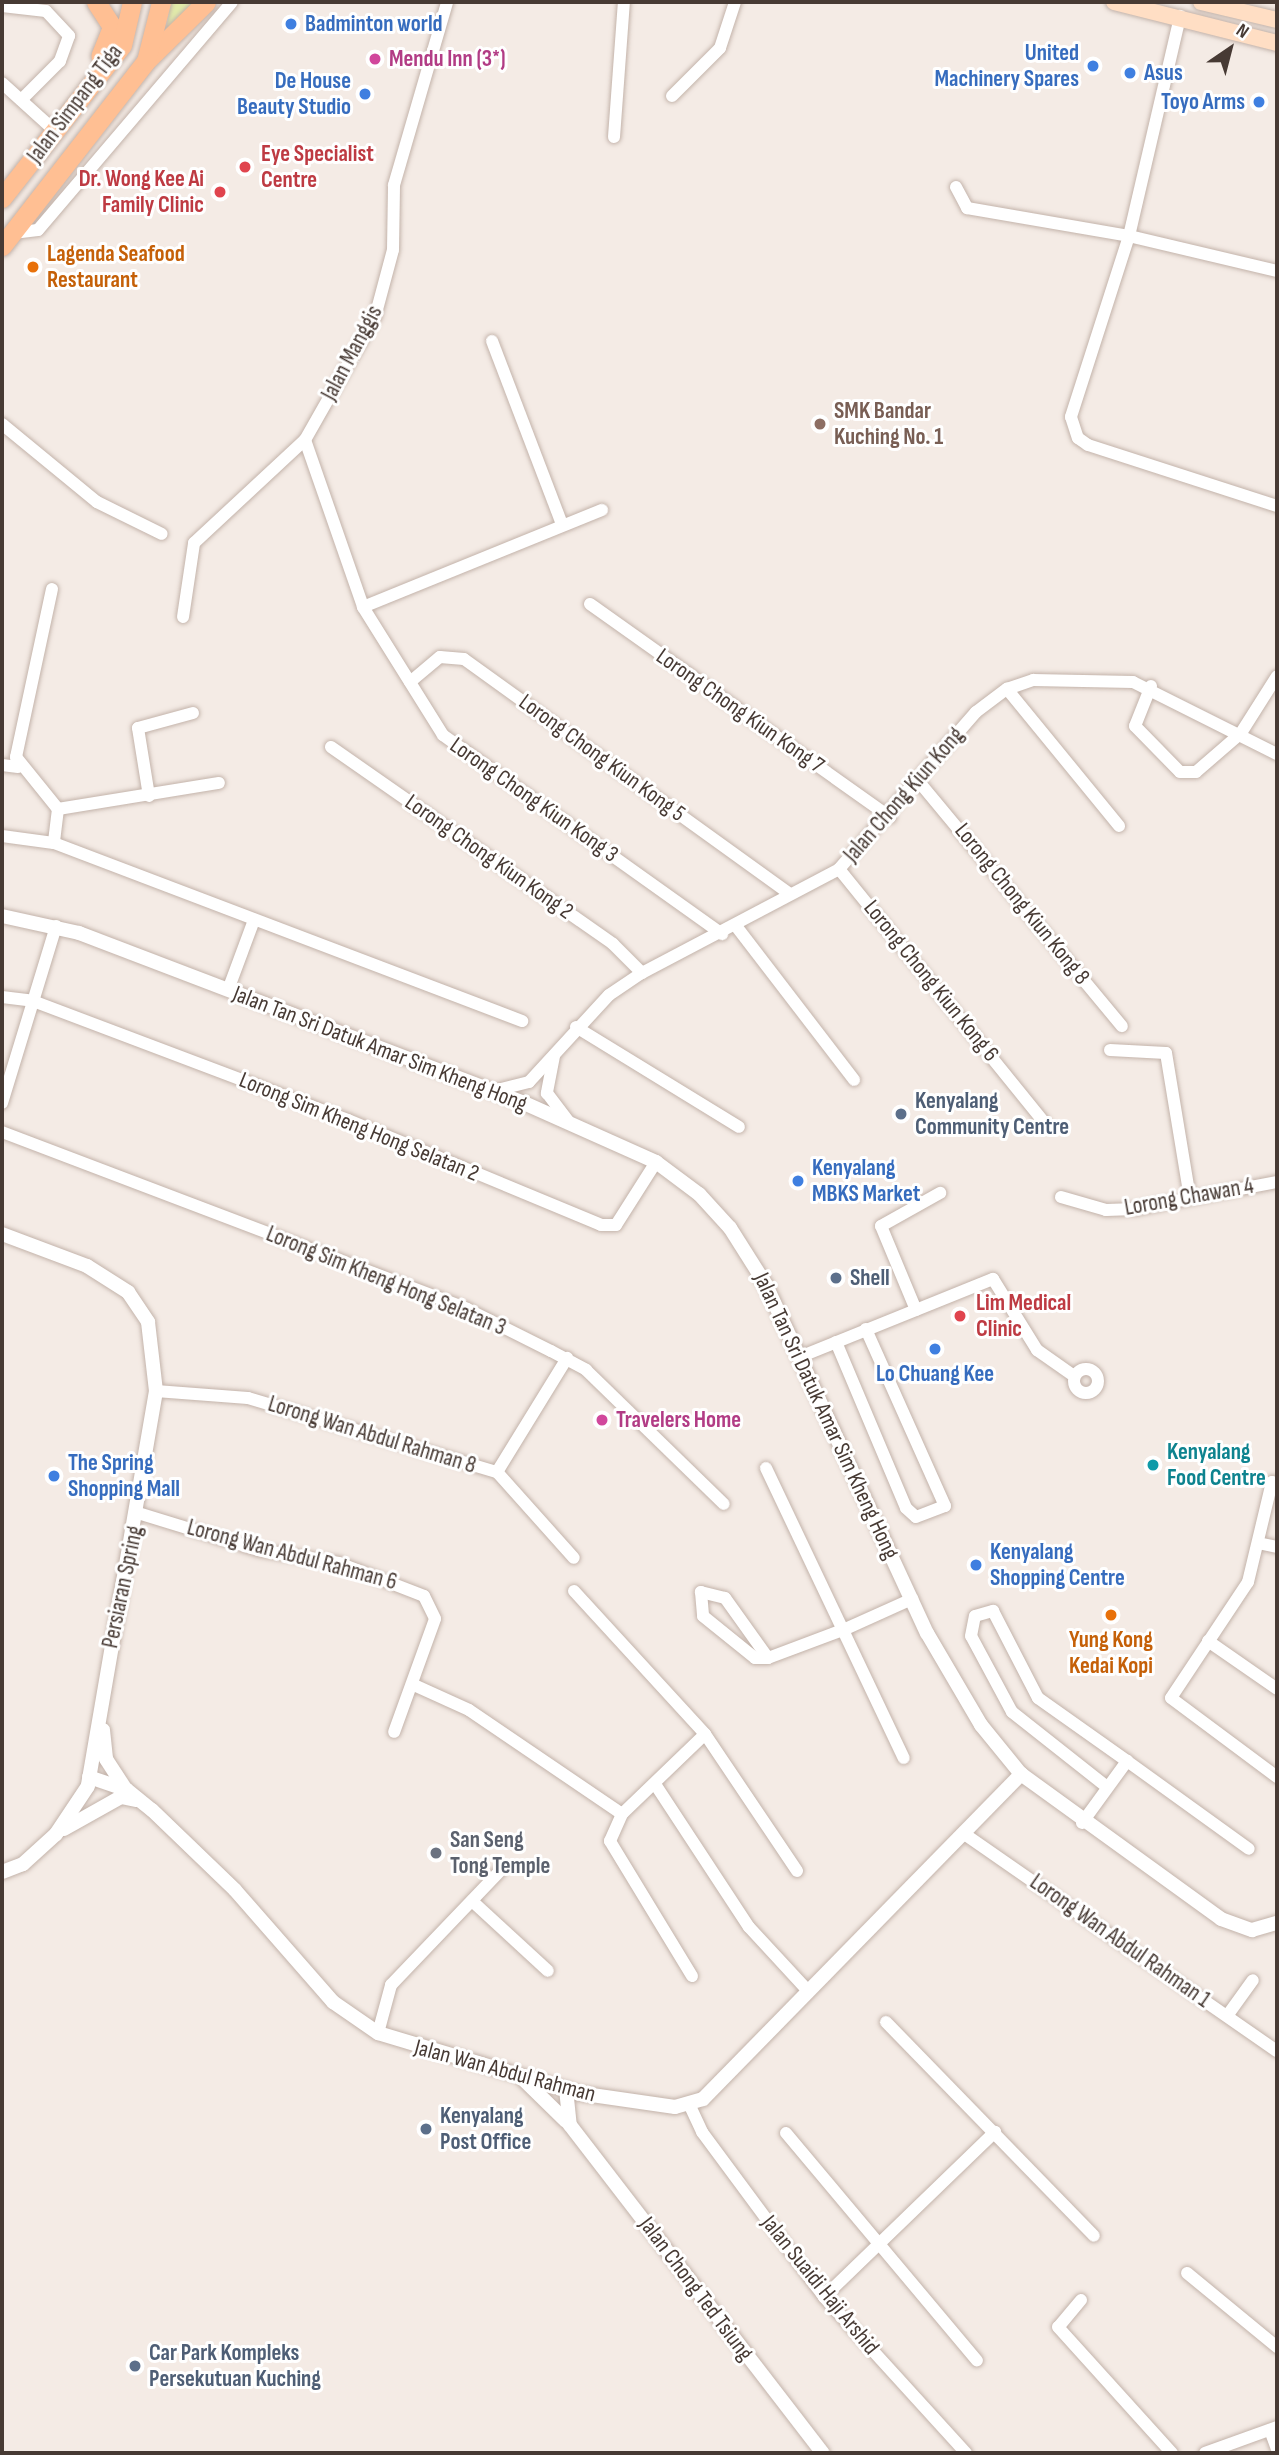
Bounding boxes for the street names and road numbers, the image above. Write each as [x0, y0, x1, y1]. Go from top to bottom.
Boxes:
street label: Jalan Simpang Tiga [21, 39, 129, 169]
street label: Jalan Manggis [316, 301, 388, 405]
street label: Lorong Chong Kiun Kong 7 [651, 643, 829, 779]
street label: Lorong Chong Kiun Kong 5 [513, 688, 691, 828]
street label: Jalan Chong Kiun Kong [838, 722, 970, 868]
street label: Lorong Chong Kiun Kong 3 [444, 732, 624, 868]
street label: Lorong Chong Kiun Kong 2 [400, 789, 578, 925]
street label: Lorong Chong Kiun Kong 8 [948, 818, 1096, 990]
street label: Lorong Chong Kiun Kong 6 [857, 895, 1005, 1067]
street label: Jalan Tan Sri Datuk Amar Sim Kheng Hong [229, 980, 531, 1118]
street label: Lorong Sim Kheng Hong Selatan 2 [235, 1066, 483, 1188]
street label: Lorong Chawan 4 [1122, 1172, 1256, 1222]
street label: Lorong Sim Kheng Hong Selatan 3 [262, 1220, 510, 1342]
street label: Jalan Tan Sri Datuk Amar Sim Kheng Hong [747, 1268, 905, 1564]
street label: Lorong Wan Abdul Rahman 8 [265, 1390, 479, 1480]
street label: Lorong Wan Abdul Rahman 6 [184, 1514, 400, 1596]
street label: Persiaran Spring [97, 1523, 149, 1651]
street label: Lorong Wan Abdul Rahman 1 [1024, 1868, 1216, 2014]
street label: Jalan Wan Abdul Rahman [411, 2034, 599, 2108]
street label: Jalan Suaidi Haji Arshid [755, 2210, 885, 2360]
street label: Jalan Chong Ted Tsiung [633, 2212, 759, 2366]

